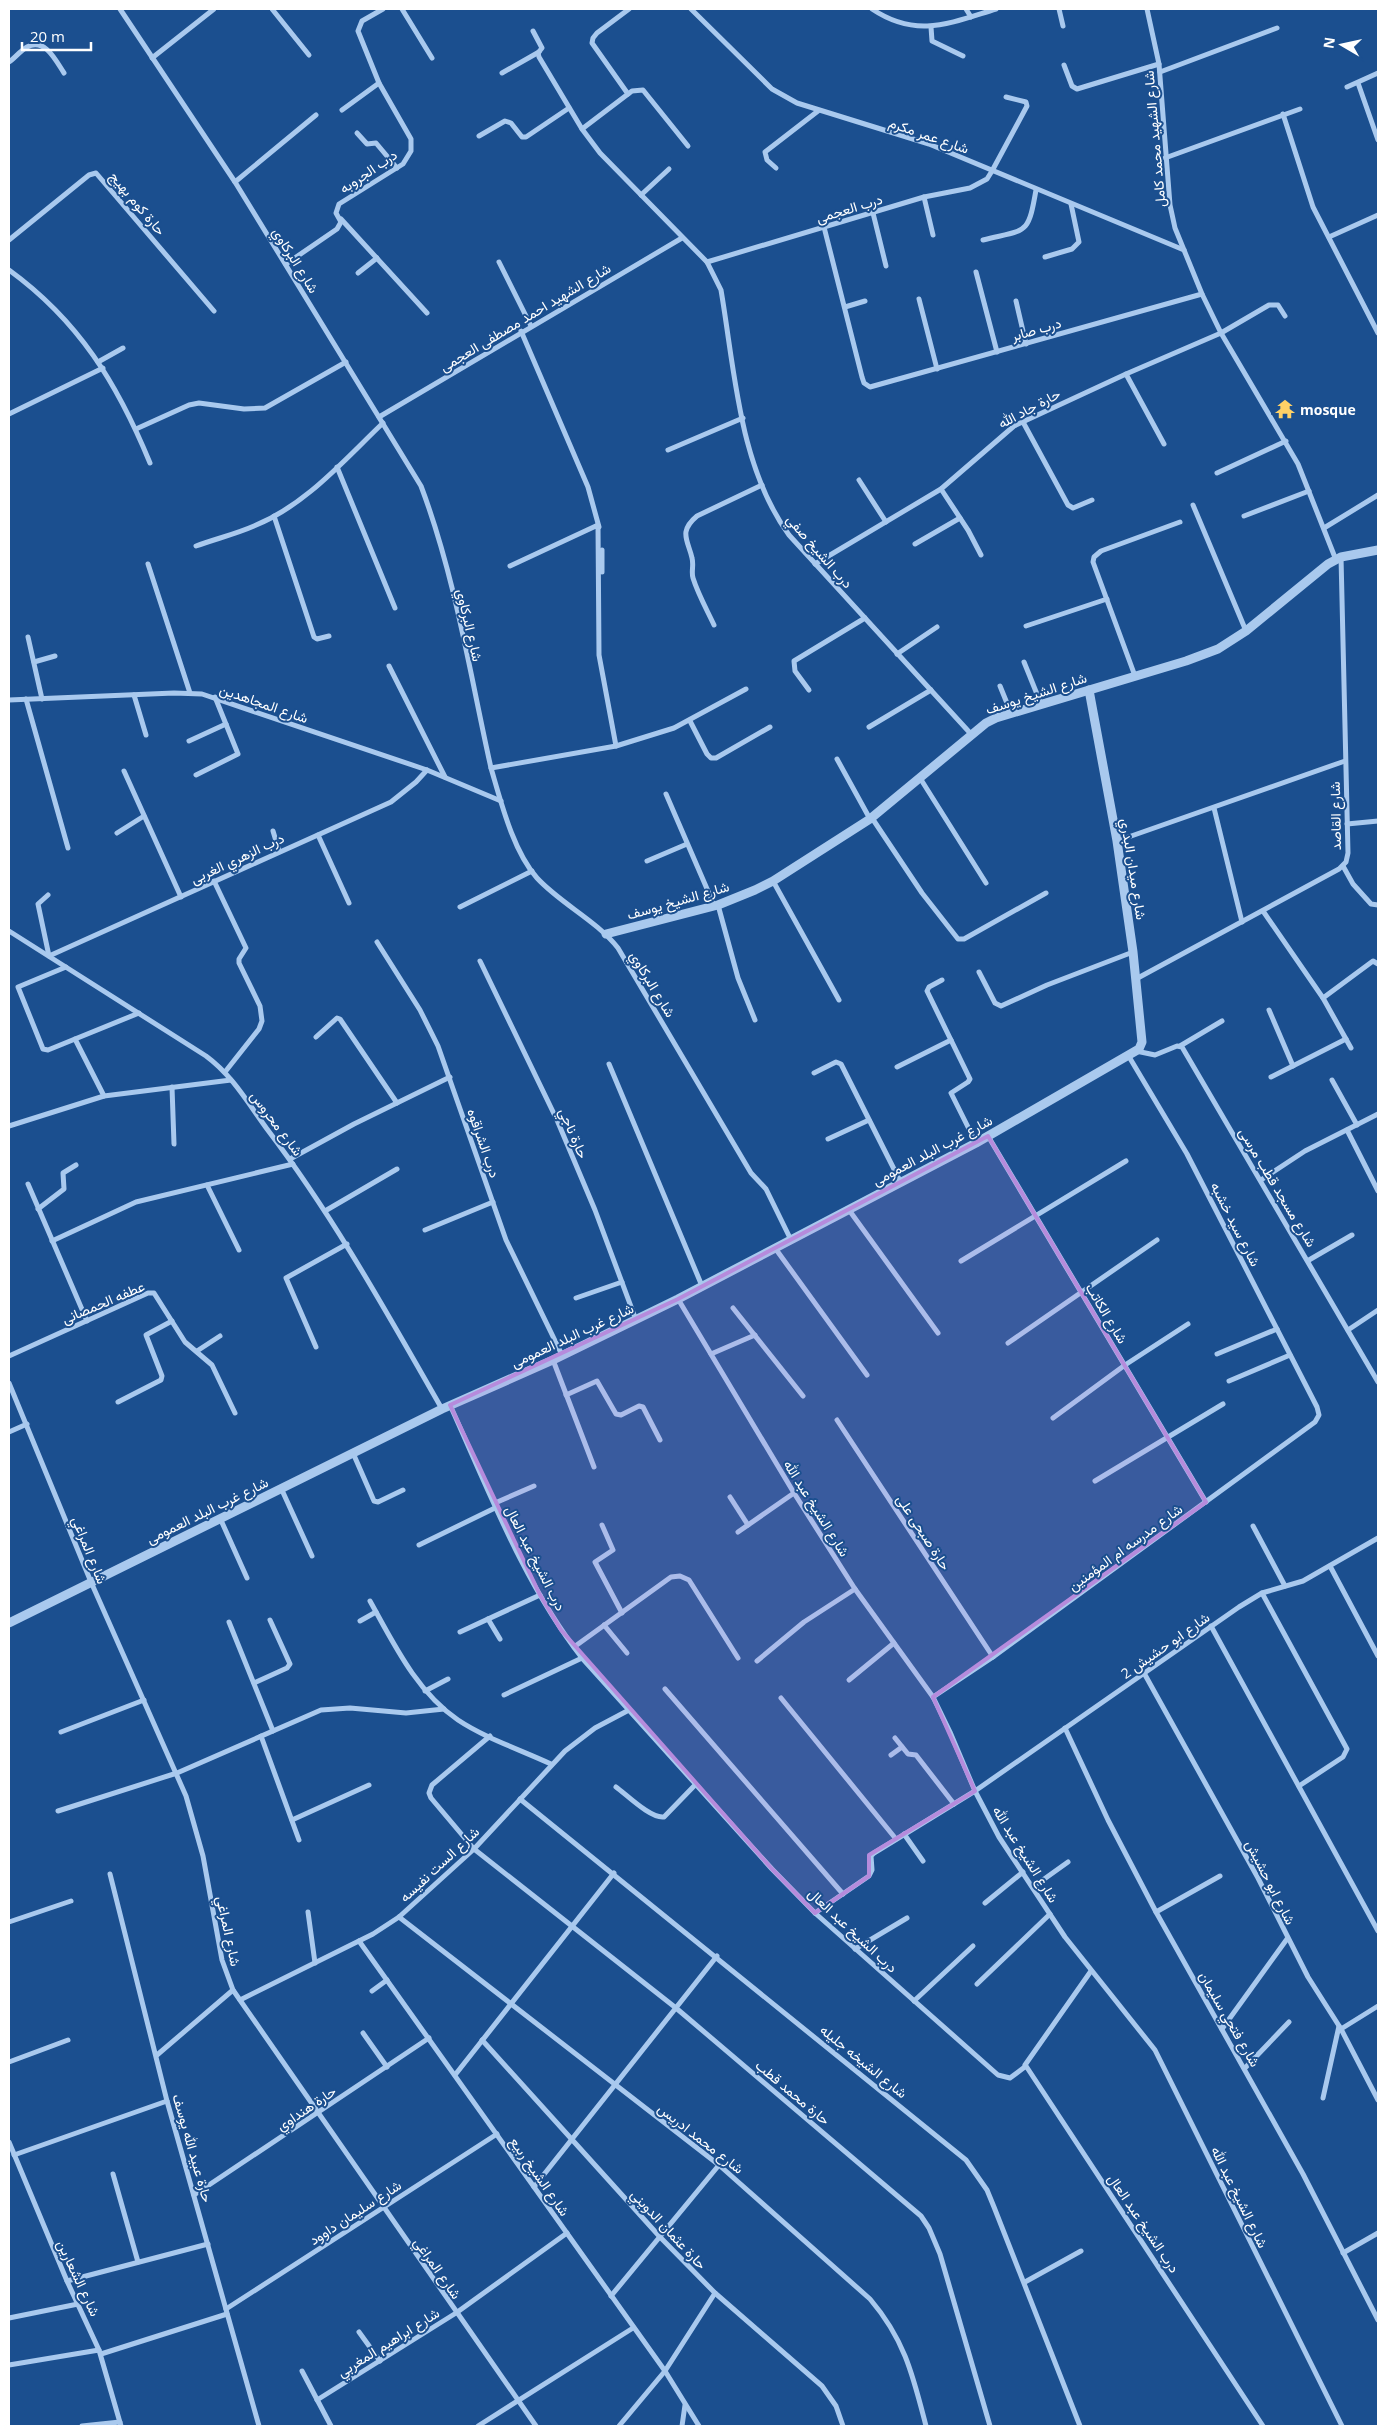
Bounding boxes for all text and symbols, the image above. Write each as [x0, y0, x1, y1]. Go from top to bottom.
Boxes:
scale bar [22, 20, 91, 52]
north arrow [1317, 20, 1367, 70]
text: 20 m [30, 26, 65, 46]
text: N [1318, 36, 1339, 50]
street label: شارع الشهيد محمد كامل [1139, 70, 1171, 208]
street label: شارع عمر مكرم [886, 112, 972, 159]
street label: درب الجروبه [335, 145, 401, 197]
street label: حارة كوم بهيج [104, 167, 170, 240]
street label: درب العجمى [813, 189, 885, 227]
street label: شارع البركاوي [266, 224, 324, 298]
street label: شارع الشهيد احمد مصطفى العجمى [436, 258, 615, 377]
street label: درب صابر [1008, 313, 1064, 345]
street label: حارة جاد الله [995, 384, 1063, 432]
temple icon: mosque [1274, 398, 1296, 420]
place label: mosque [1300, 400, 1356, 419]
street label: درب الشيخ صفي [780, 510, 858, 594]
street label: شارع البركاوي [449, 587, 488, 664]
street label: شارع الشيخ يوسف [983, 668, 1090, 720]
street label: شارع المجاهدين [217, 679, 311, 729]
street label: شارع القاصد [1325, 781, 1347, 851]
street label: شارع ميدان البدري [1114, 817, 1151, 922]
street label: درب الزهري الغربى [187, 828, 289, 891]
street label: شارع الشيخ يوسف [625, 876, 732, 926]
street label: شارع البركاوي [623, 947, 680, 1022]
street label: شارع محروس [245, 1087, 308, 1161]
street label: حارة ناجي [552, 1105, 593, 1162]
street label: درب الشراقوه [463, 1106, 505, 1181]
street label: شارع غرب البلد العمومى [869, 1110, 996, 1191]
street label: شارع مسجد قطب مرسى [1233, 1124, 1321, 1251]
street label: شارع سيد خشبه [1205, 1179, 1265, 1270]
street label: عطفه الحمصانى [59, 1276, 147, 1328]
street label: شارع الكاتب [1080, 1279, 1132, 1348]
street label: شارع غرب البلد العمومى [508, 1298, 637, 1374]
street label: شارع الشيخ عبد الله [778, 1456, 854, 1561]
street label: شارع غرب البلد العمومى [143, 1472, 272, 1550]
street label: حارة صبحى على [892, 1491, 956, 1573]
street label: شارع مدرسه ام المؤمنين [1064, 1499, 1187, 1597]
street label: درب الشيخ عبد العال [500, 1502, 571, 1615]
street label: شارع المراغي [65, 1513, 112, 1588]
street label: شارع ابو حشيش 2 [1117, 1607, 1214, 1684]
street label: شارع الشيخ عبد الله [987, 1802, 1063, 1907]
street label: شارع الست نفيسه [395, 1822, 484, 1907]
street label: شارع ابو حشيش [1240, 1836, 1300, 1928]
street label: درب الشيخ عبد العال [803, 1884, 902, 1978]
street label: شارع المراغي [209, 1894, 246, 1968]
street label: شارع فتحي سليمان [1192, 1968, 1265, 2072]
street label: شارع الشيخه جليله [815, 2020, 912, 2104]
street label: حارة محمد قطب [752, 2055, 834, 2129]
street label: حارة هنداوي [272, 2081, 341, 2137]
street label: حارة عبيد الله يوسف [168, 2092, 218, 2204]
street label: شارع محمد ادريس [653, 2098, 748, 2179]
street label: شارع الشيخ ربيع [504, 2133, 574, 2221]
street label: شارع الشيخ عبد الله [1205, 2143, 1273, 2252]
street label: درب الشيخ عبد العال [1102, 2170, 1184, 2278]
street label: شارع سليمان داوود [305, 2175, 406, 2251]
street label: حارة عثمان الدويني [625, 2185, 711, 2275]
street label: شارع المراغي [407, 2233, 466, 2304]
street label: شارع الشعارين [51, 2237, 105, 2320]
street label: شارع ابراهيم المغربي [333, 2303, 444, 2384]

